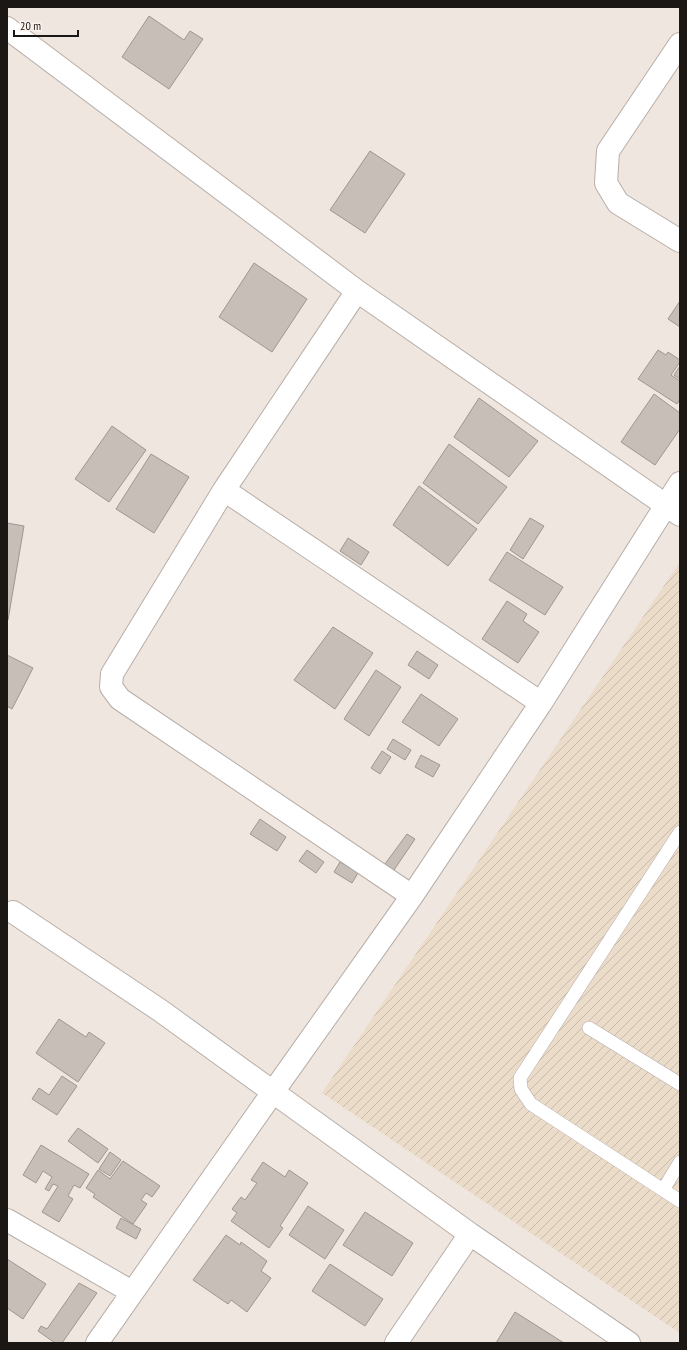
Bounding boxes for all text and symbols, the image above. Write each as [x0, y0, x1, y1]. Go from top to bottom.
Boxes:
scale bar [14, 12, 78, 38]
text: 20 m [20, 18, 41, 33]

